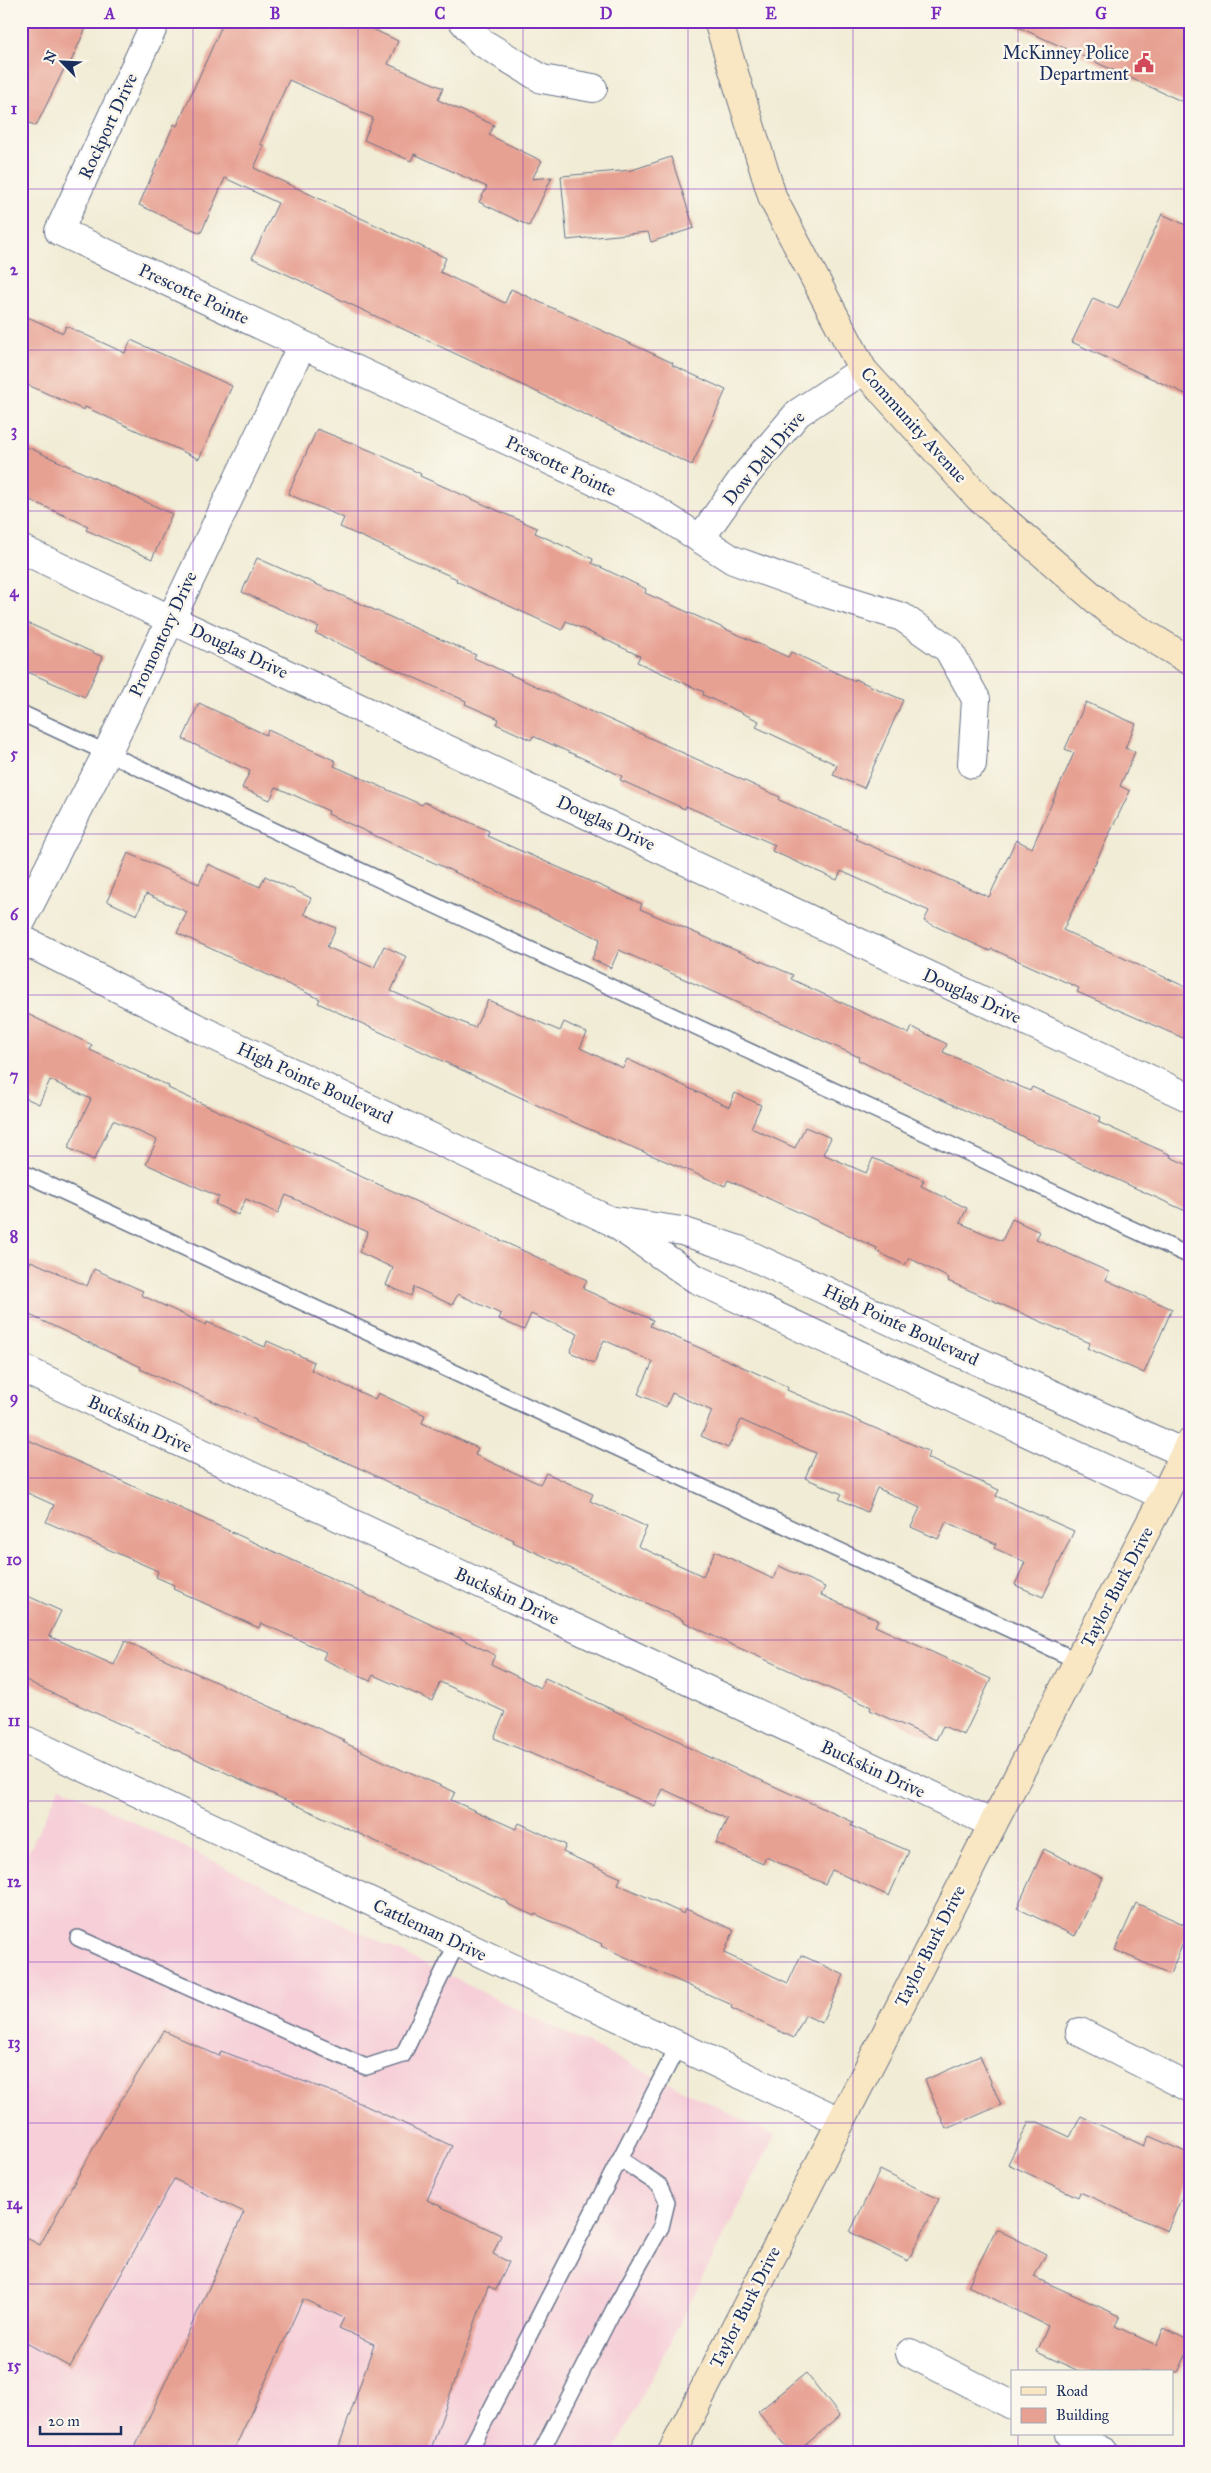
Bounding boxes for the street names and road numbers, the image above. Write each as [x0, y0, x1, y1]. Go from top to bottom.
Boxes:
street label: Rockport Drive [74, 69, 142, 183]
street label: Prescotte Pointe [135, 259, 253, 329]
street label: Community Avenue [856, 362, 972, 488]
street label: Dow Dell Drive [718, 407, 810, 509]
street label: Prescotte Pointe [502, 431, 620, 501]
street label: Promontory Drive [124, 568, 202, 700]
street label: Douglas Drive [186, 619, 292, 684]
street label: Douglas Drive [553, 791, 659, 856]
street label: Douglas Drive [919, 964, 1025, 1029]
street label: High Pointe Boulevard [233, 1037, 396, 1130]
street label: High Pointe Boulevard [819, 1279, 982, 1372]
street label: Buckskin Drive [84, 1390, 196, 1458]
street label: Taylor Burk Drive [1076, 1523, 1158, 1651]
street label: Buckskin Drive [451, 1562, 563, 1630]
street label: Buckskin Drive [817, 1735, 929, 1803]
street label: Taylor Burk Drive [890, 1882, 970, 2010]
street label: Cattleman Drive [370, 1894, 490, 1966]
street label: Taylor Burk Drive [705, 2243, 785, 2371]

